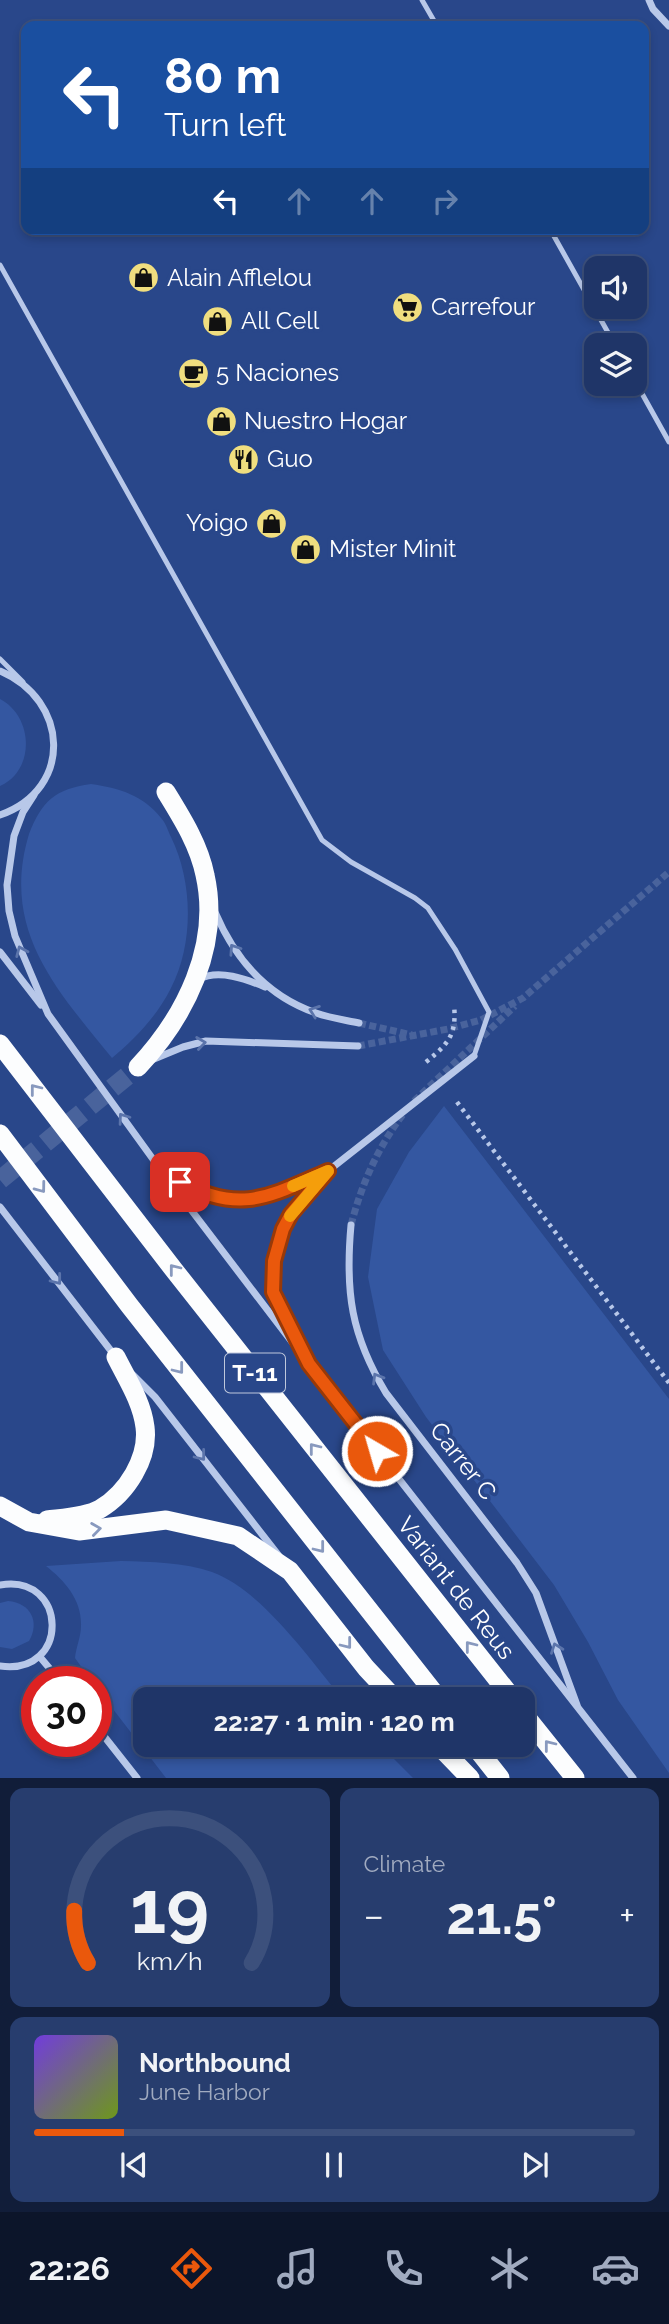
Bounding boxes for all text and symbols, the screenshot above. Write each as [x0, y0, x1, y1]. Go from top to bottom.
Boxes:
text: 80 m [164, 47, 281, 104]
icon: left [49, 49, 140, 140]
text: Turn left [164, 106, 286, 143]
icon: left [207, 182, 245, 220]
icon: ahead [280, 182, 318, 220]
icon: ahead [353, 182, 391, 220]
icon: right [426, 182, 464, 220]
map controls [584, 256, 647, 396]
button: sound [584, 256, 647, 319]
shop icon: Alain Afflelou [127, 261, 161, 295]
place label: Alain Afflelou [167, 263, 312, 292]
supermarket icon: Carrefour [391, 290, 425, 324]
place label: Carrefour [431, 292, 536, 321]
shop icon: All Cell [201, 304, 235, 338]
place label: All Cell [241, 306, 320, 335]
button: layers [584, 333, 647, 396]
cafe icon: 5 Naciones [176, 356, 210, 390]
place label: 5 Naciones [216, 358, 339, 387]
shop icon: Nuestro Hogar [204, 404, 238, 438]
place label: Nuestro Hogar [244, 406, 408, 435]
restaurant icon: Guo [227, 442, 261, 476]
place label: Guo [267, 444, 313, 473]
shop icon: Yoigo [254, 506, 288, 540]
place label: Yoigo [186, 508, 248, 537]
shop icon: Mister Minit [289, 532, 323, 566]
place label: Mister Minit [329, 534, 456, 563]
one-way arrow [230, 944, 242, 957]
one-way arrow [15, 945, 29, 958]
one-way arrow [308, 1005, 320, 1019]
one-way arrow [195, 1036, 207, 1051]
one-way arrow [30, 1084, 43, 1097]
one-way arrow [119, 1113, 132, 1126]
pin [150, 1152, 210, 1212]
icon: arrive [161, 1163, 199, 1201]
one-way arrow [33, 1180, 45, 1193]
one-way arrow [169, 1264, 182, 1277]
one-way arrow [48, 1273, 61, 1285]
road number: T-11 [225, 1354, 285, 1392]
one-way arrow [171, 1361, 183, 1374]
one-way arrow [373, 1373, 386, 1386]
position arrow [340, 1414, 414, 1488]
street label: Carrer C [424, 1416, 503, 1505]
one-way arrow [310, 1443, 323, 1455]
one-way arrow [193, 1448, 206, 1460]
street label: Variant de Reus [392, 1511, 521, 1665]
one-way arrow [90, 1522, 102, 1537]
one-way arrow [311, 1540, 324, 1553]
one-way arrow [339, 1637, 352, 1649]
one-way arrow [466, 1641, 479, 1653]
one-way arrow [550, 1642, 564, 1654]
speed limit sign: 30 [21, 1666, 112, 1757]
text: 22:27 · 1 min · 120 m [213, 1707, 455, 1737]
one-way arrow [545, 1741, 557, 1754]
text: Climate [364, 1850, 445, 1877]
text: 19 [130, 1866, 209, 1951]
text: 21.5° [446, 1885, 557, 1946]
text: − [364, 1893, 384, 1938]
text: + [619, 1893, 635, 1938]
text: km/h [137, 1946, 203, 1976]
text: Northbound [139, 2048, 291, 2078]
text: June Harbor [139, 2078, 270, 2105]
icon: previous [115, 2146, 153, 2184]
icon: pause [315, 2146, 353, 2184]
icon: next [516, 2146, 554, 2184]
icon: directions [167, 2244, 216, 2293]
icon: music [273, 2244, 322, 2293]
icon: phone [379, 2244, 428, 2293]
icon: climate [485, 2244, 534, 2293]
icon: car [591, 2244, 640, 2293]
text: 22:26 [29, 2250, 110, 2287]

